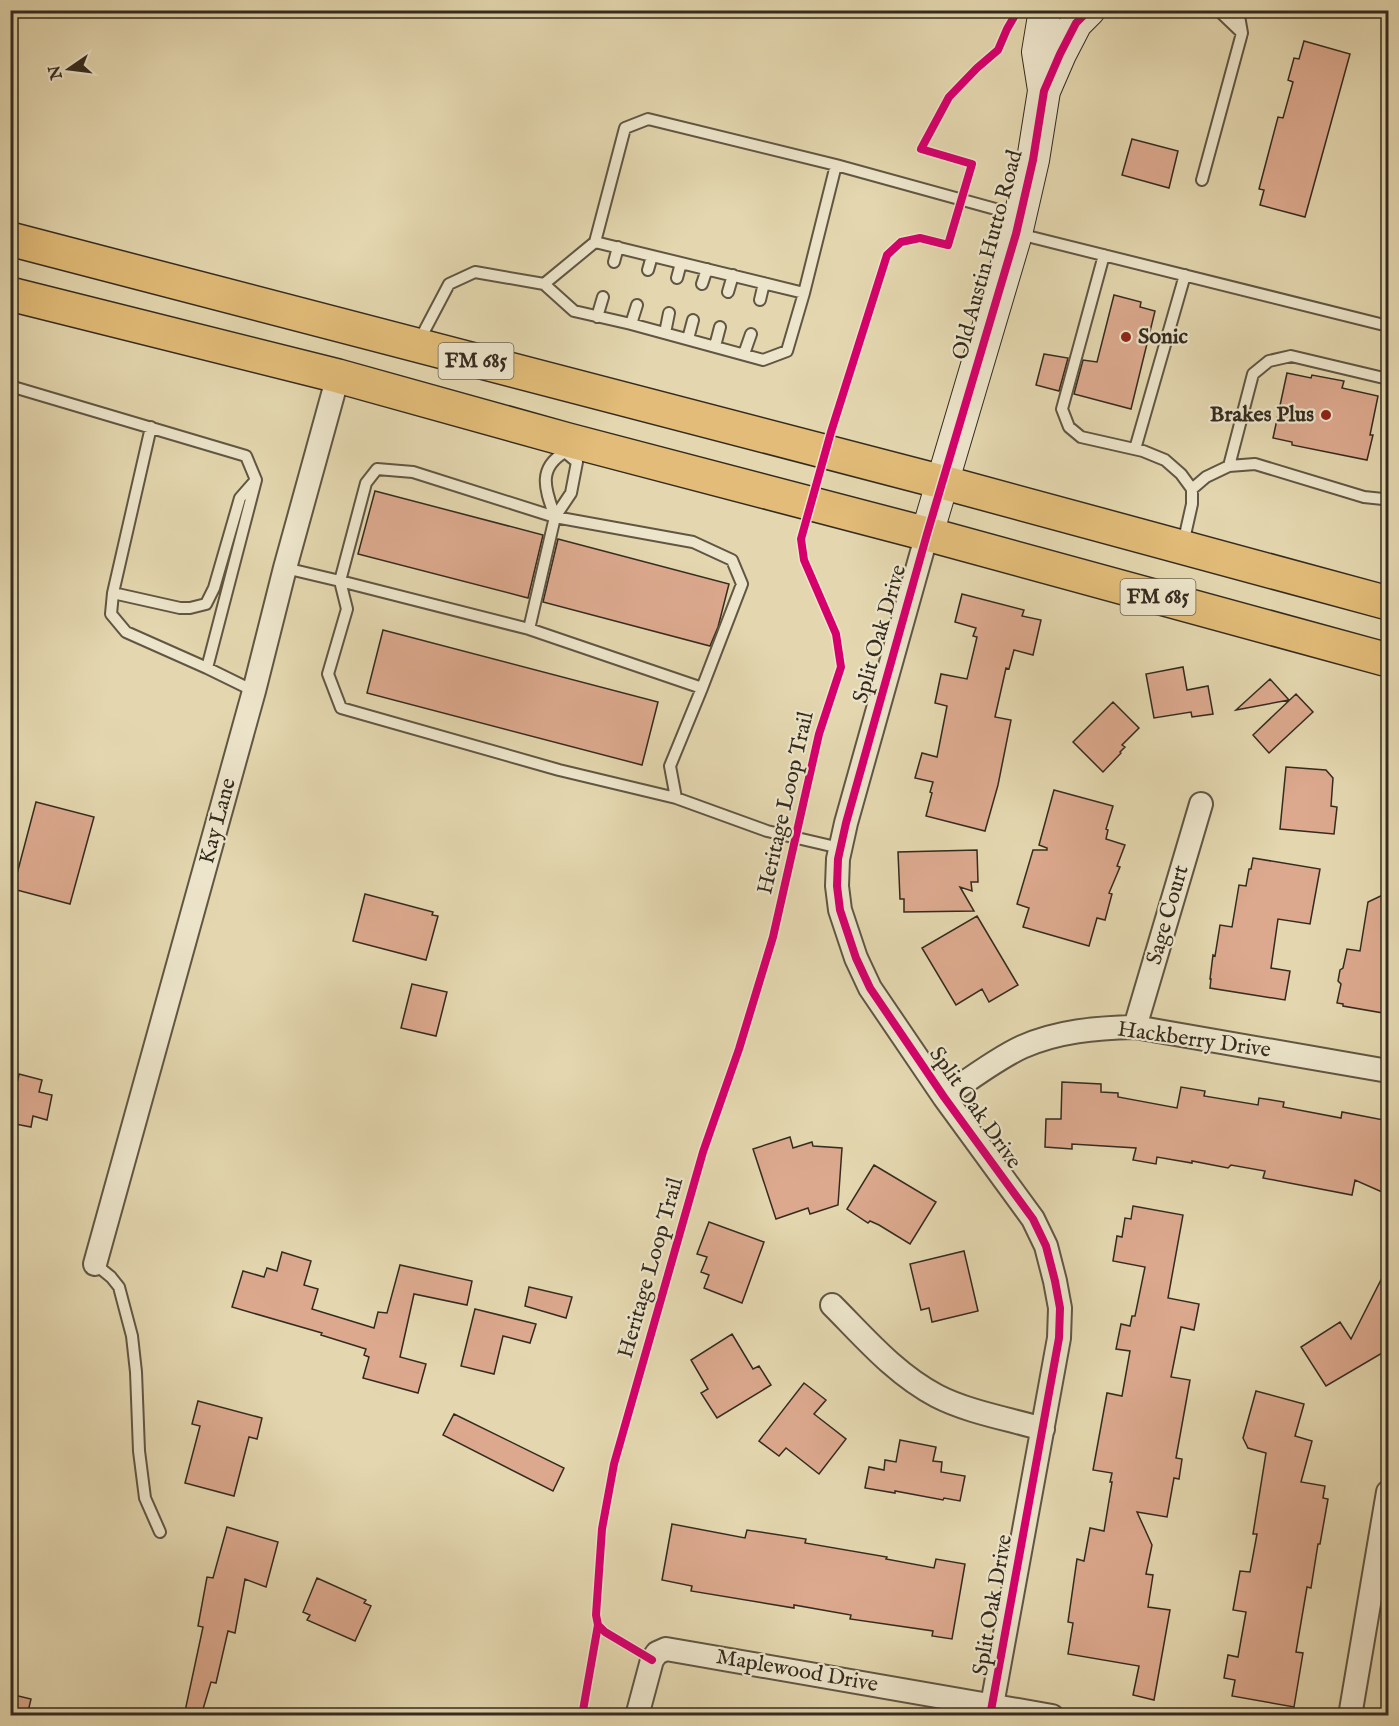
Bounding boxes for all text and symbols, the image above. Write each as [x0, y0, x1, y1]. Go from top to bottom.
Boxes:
north arrow [39, 39, 99, 99]
text: N [45, 63, 68, 82]
street label: Old Austin Hutto Road [947, 147, 1030, 363]
place label: Sonic [1138, 323, 1189, 351]
marker: Sonic [1119, 330, 1133, 344]
road number: FM 685 [438, 343, 514, 379]
place label: Brakes Plus [1210, 401, 1314, 429]
marker: Brakes Plus [1319, 408, 1333, 422]
street label: Split Oak Drive [847, 561, 913, 707]
road number: FM 685 [1120, 579, 1196, 615]
street label: Heritage Loop Trail [751, 709, 821, 897]
street label: Kay Lane [193, 775, 243, 867]
street label: Sage Court [1140, 862, 1196, 968]
street label: Hackberry Drive [1116, 1015, 1272, 1065]
street label: Split Oak Drive [923, 1041, 1027, 1175]
street label: Heritage Loop Trail [612, 1174, 690, 1362]
street label: Split Oak Drive [967, 1532, 1019, 1678]
street label: Maplewood Drive [714, 1643, 880, 1699]

